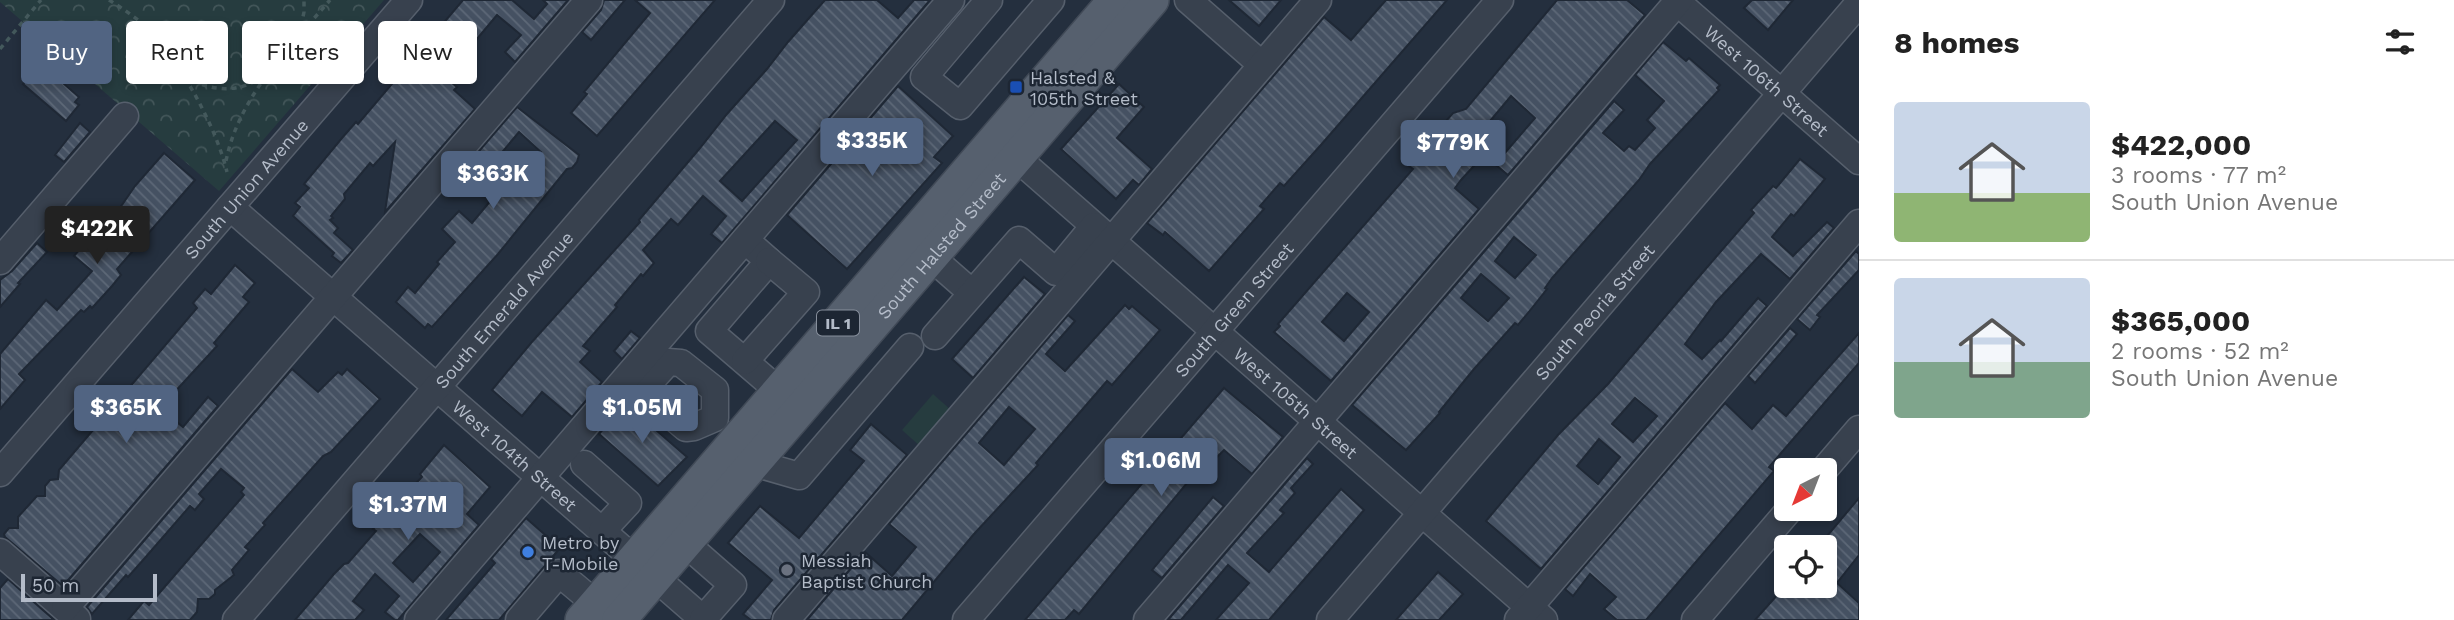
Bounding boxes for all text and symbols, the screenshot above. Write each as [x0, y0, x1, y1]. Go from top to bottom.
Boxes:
street label: West 106th Street [1700, 20, 1834, 141]
chip: Buy [21, 21, 112, 84]
chip: Rent [126, 21, 228, 84]
chip: Filters [242, 21, 364, 84]
chip: New [378, 21, 477, 84]
icon: filters [2381, 23, 2419, 61]
text: 8 homes [1894, 25, 2020, 60]
place label: Halsted & 105th Street [1030, 67, 1138, 109]
marker: Halsted & 105th Street [1008, 79, 1024, 95]
street label: South Union Avenue [180, 114, 312, 263]
pin: $335K [823, 118, 921, 178]
pin: $779K [1404, 120, 1502, 180]
text: $335K [836, 127, 908, 154]
text: $422,000 [2111, 127, 2251, 162]
text: $779K [1417, 129, 1489, 156]
icon: home [1950, 130, 2034, 214]
pin: $363K [444, 152, 542, 211]
text: $363K [457, 160, 529, 187]
text: 3 rooms · 77 m² [2111, 162, 2286, 189]
street label: South Halsted Street [872, 168, 1010, 323]
text: South Union Avenue [2111, 189, 2338, 216]
pin: $422K [48, 206, 146, 266]
text: $422K [61, 215, 133, 242]
street label: South Emerald Avenue [430, 227, 577, 392]
street label: South Green Street [1170, 237, 1298, 381]
street label: South Peoria Street [1530, 239, 1659, 384]
text: $365,000 [2111, 303, 2250, 338]
icon: home [1950, 306, 2034, 390]
road number: IL 1 [817, 310, 859, 336]
text: 2 rooms · 52 m² [2111, 338, 2289, 365]
street label: West 105th Street [1230, 343, 1363, 463]
text: South Union Avenue [2111, 365, 2338, 392]
pin: $365K [77, 386, 175, 445]
pin: $1.05M [585, 386, 699, 445]
text: $365K [90, 394, 162, 421]
text: $1.05M [602, 394, 682, 421]
street label: West 104th Street [448, 395, 582, 515]
pin: $1.06M [1104, 438, 1218, 498]
text: $1.06M [1120, 447, 1202, 474]
north arrow [1774, 458, 1838, 522]
map controls [1774, 458, 1837, 598]
pin: $1.37M [351, 482, 465, 542]
text: $1.37M [368, 491, 448, 518]
place label: Metro by T-Mobile [542, 532, 620, 574]
button: locate [1774, 535, 1837, 598]
marker: Metro by T-Mobile [520, 544, 536, 560]
place label: Messiah Baptist Church [801, 550, 932, 592]
marker: Messiah Baptist Church [779, 562, 795, 578]
scale bar [21, 571, 158, 603]
text: 50 m [32, 574, 79, 597]

